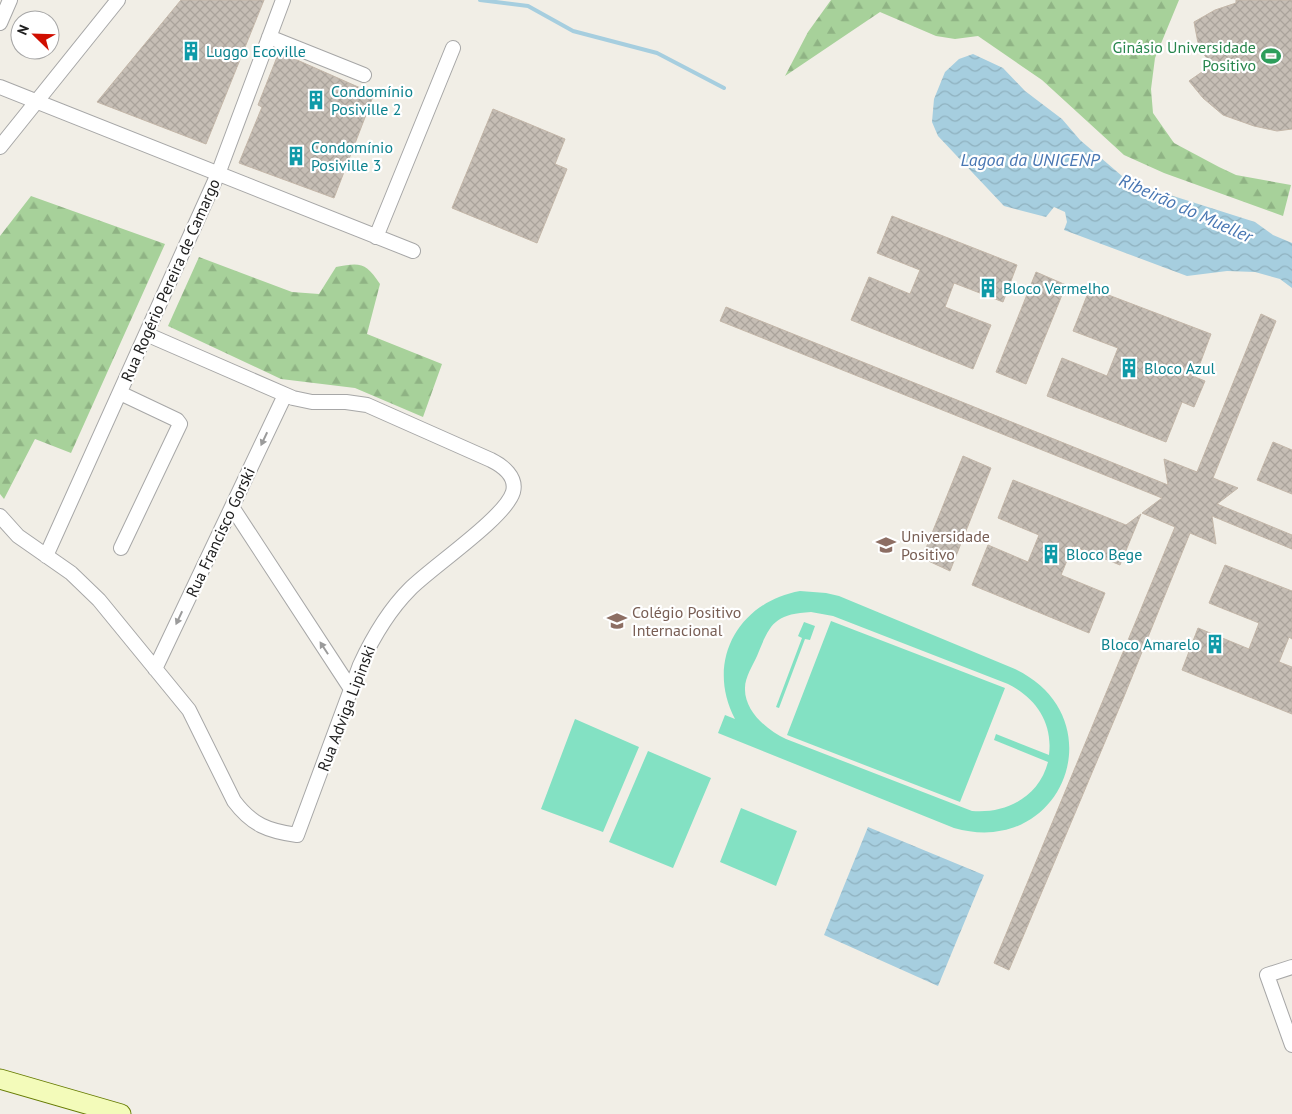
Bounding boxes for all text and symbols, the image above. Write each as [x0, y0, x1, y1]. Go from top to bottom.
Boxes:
north arrow [10, 10, 60, 60]
text: N [13, 22, 33, 38]
place label: Ginásio Universidade Positivo [1112, 37, 1256, 75]
building icon: Luggo Ecoville [180, 40, 202, 62]
place label: Luggo Ecoville [206, 41, 306, 61]
sports icon: Ginásio Universidade Positivo [1260, 45, 1282, 67]
place label: Condomínio Posiville 2 [331, 81, 413, 119]
building icon: Condomínio Posiville 2 [305, 89, 327, 111]
place label: Condomínio Posiville 3 [311, 137, 393, 175]
building icon: Condomínio Posiville 3 [285, 145, 307, 167]
water label: Lagoa da UNICENP [960, 148, 1101, 171]
water label: Ribeirão do Mueller [1116, 168, 1257, 248]
street label: Rua Rogério Pereira de Camargo [116, 175, 224, 385]
building icon: Bloco Vermelho [977, 277, 999, 299]
place label: Bloco Vermelho [1003, 278, 1110, 298]
building icon: Bloco Azul [1118, 357, 1140, 379]
place label: Bloco Azul [1144, 358, 1216, 378]
one-way arrow [260, 432, 268, 446]
street label: Rua Francisco Gorski [181, 464, 259, 600]
place label: Universidade Positivo [901, 526, 990, 564]
school or university icon: Universidade Positivo [875, 534, 897, 556]
building icon: Bloco Bege [1040, 543, 1062, 565]
place label: Bloco Bege [1066, 544, 1142, 564]
place label: Colégio Positivo Internacional [632, 602, 741, 640]
school or university icon: Colégio Positivo Internacional [606, 610, 628, 632]
one-way arrow [175, 611, 183, 625]
building icon: Bloco Amarelo [1204, 633, 1226, 655]
place label: Bloco Amarelo [1101, 634, 1200, 654]
street label: Rua Adviga Lipinski [313, 642, 379, 774]
one-way arrow [319, 642, 329, 655]

